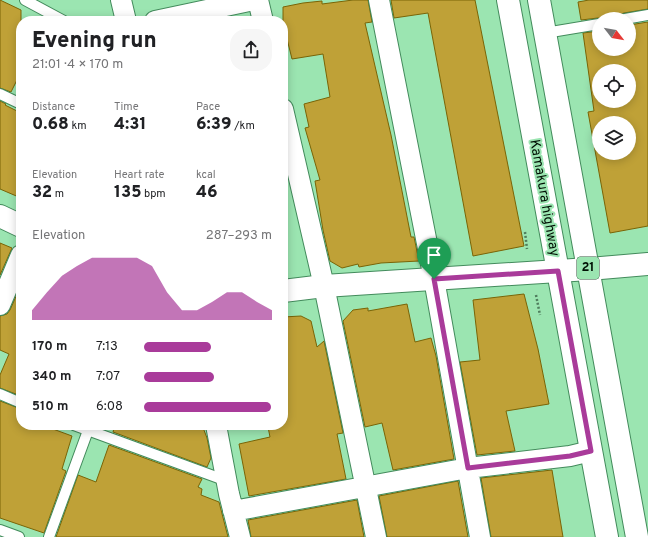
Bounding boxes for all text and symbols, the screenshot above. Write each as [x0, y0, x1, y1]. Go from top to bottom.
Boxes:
north arrow [592, 12, 636, 56]
map controls [592, 12, 636, 160]
text: Evening run [32, 28, 157, 55]
button: share [230, 29, 272, 71]
text: 21:01 · 4 × 170 m [32, 57, 123, 73]
button: locate [592, 64, 636, 108]
text: Distance [32, 100, 75, 114]
text: Time [114, 100, 139, 114]
text: Pace [196, 100, 220, 114]
text: 0.68 [32, 114, 69, 136]
text: 4:31 [114, 114, 146, 136]
text: 6:39 [196, 114, 232, 136]
button: layers [592, 116, 636, 160]
text: km [69, 119, 87, 133]
text: /km [232, 119, 255, 133]
street label: Kamakura highway [525, 138, 563, 258]
text: Elevation [32, 168, 77, 182]
text: Heart rate [114, 168, 164, 182]
text: kcal [196, 168, 216, 182]
text: 32 [32, 182, 52, 204]
text: 135 [114, 182, 141, 204]
text: 46 [196, 182, 218, 204]
text: m [52, 187, 64, 201]
text: bpm [141, 187, 166, 201]
text: Elevation [32, 228, 85, 244]
text: 287–293 m [206, 228, 272, 244]
pin [417, 238, 451, 279]
icon: arrive [423, 244, 445, 266]
road number: 21 [577, 257, 599, 279]
text: 170 m [32, 339, 67, 355]
text: 7:13 [96, 339, 118, 355]
text: 340 m [32, 369, 71, 385]
text: 7:07 [96, 369, 120, 385]
text: 510 m [32, 399, 68, 415]
text: 6:08 [96, 399, 123, 415]

